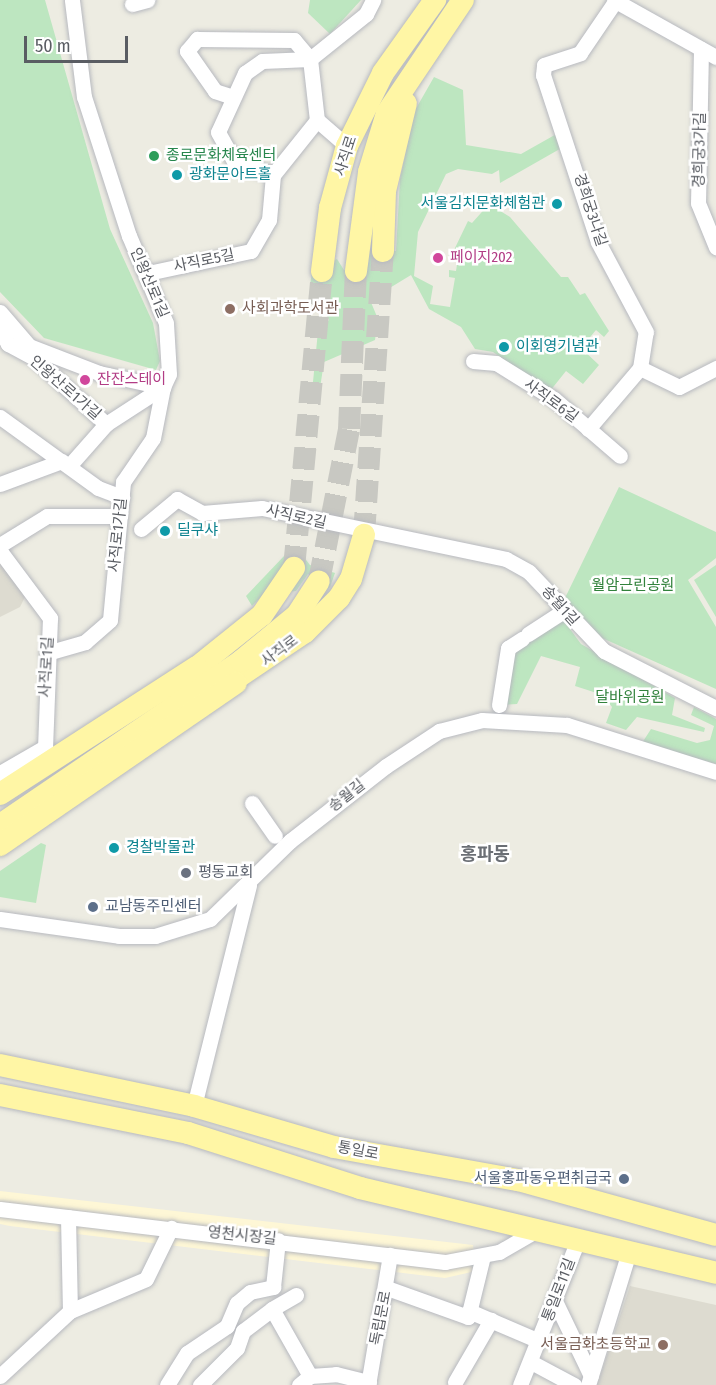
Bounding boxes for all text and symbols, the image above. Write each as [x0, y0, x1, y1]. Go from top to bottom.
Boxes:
scale bar [27, 24, 130, 62]
text: 50 m [35, 35, 71, 57]
street label: 경희궁3가길 [690, 112, 710, 188]
street label: 사직로 [331, 134, 361, 178]
place label: 종로문화체육센터 [166, 147, 276, 165]
marker: 종로문화체육센터 [147, 149, 161, 163]
place label: 광화문아트홀 [189, 166, 272, 184]
marker: 광화문아트홀 [170, 168, 184, 182]
street label: 경희궁3나길 [570, 171, 610, 249]
place label: 서울김치문화체험관 [421, 195, 545, 213]
marker: 서울김치문화체험관 [550, 197, 564, 211]
street label: 인왕산로1길 [126, 245, 172, 321]
street label: 사직로5길 [172, 246, 236, 276]
place label: 페이지202 [450, 249, 512, 267]
marker: 페이지202 [431, 251, 445, 265]
place label: 사회과학도서관 [242, 300, 339, 318]
marker: 사회과학도서관 [223, 302, 237, 316]
place label: 이회영기념관 [516, 338, 599, 356]
marker: 이회영기념관 [497, 340, 511, 354]
street label: 인왕산로1가길 [26, 352, 104, 424]
place label: 잔잔스테이 [97, 371, 166, 389]
marker: 잔잔스테이 [78, 373, 92, 387]
street label: 사직로6길 [520, 375, 582, 427]
street label: 사직로1가길 [105, 497, 131, 573]
street label: 사직로2길 [264, 501, 328, 533]
place label: 딜쿠샤 [177, 522, 218, 540]
marker: 딜쿠샤 [158, 524, 172, 538]
park label: 월암근린공원 [592, 577, 674, 595]
street label: 송월1길 [538, 582, 582, 630]
street label: 사직로 [258, 631, 302, 671]
street label: 사직로1길 [36, 636, 58, 698]
park label: 달바위공원 [596, 689, 664, 707]
street label: 송월길 [325, 776, 369, 816]
place label: 경찰박물관 [126, 839, 195, 857]
marker: 경찰박물관 [107, 841, 121, 855]
district label: 홍파동 [460, 843, 510, 865]
place label: 평동교회 [198, 864, 253, 882]
marker: 평동교회 [179, 866, 193, 880]
place label: 교남동주민센터 [105, 898, 202, 916]
marker: 교남동주민센터 [86, 900, 100, 914]
street label: 통일로 [336, 1138, 380, 1164]
place label: 서울홍파동우편취급국 [474, 1170, 612, 1188]
marker: 서울홍파동우편취급국 [617, 1172, 631, 1186]
street label: 영천시장길 [207, 1223, 277, 1249]
street label: 통일로11길 [539, 1256, 579, 1324]
street label: 독립문로 [367, 1289, 395, 1347]
place label: 서울금화초등학교 [541, 1336, 651, 1354]
marker: 서울금화초등학교 [656, 1338, 670, 1352]

